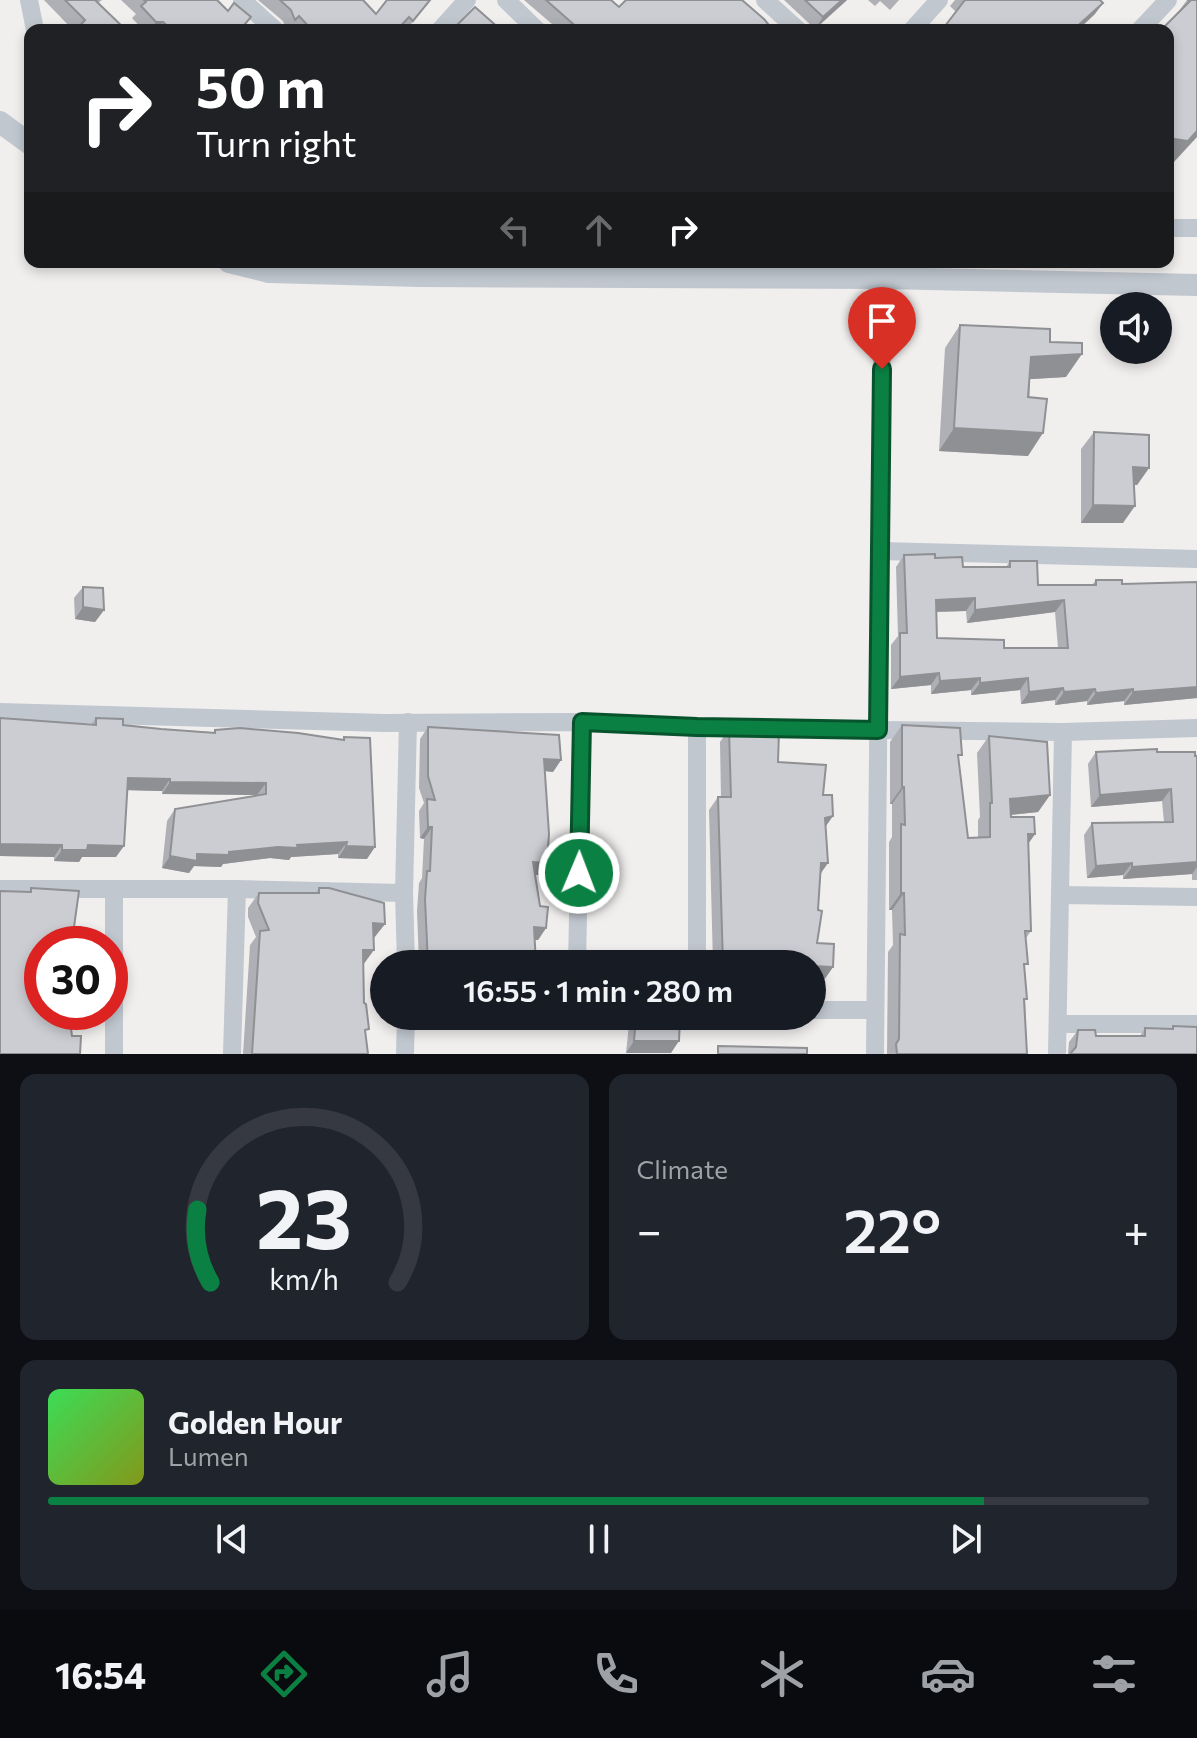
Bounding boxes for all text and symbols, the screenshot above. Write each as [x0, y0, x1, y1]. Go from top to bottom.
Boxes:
text: 50 m [196, 51, 325, 120]
icon: right [64, 56, 168, 160]
text: Turn right [196, 120, 357, 164]
icon: left [493, 208, 537, 252]
icon: ahead [577, 208, 621, 252]
icon: right [661, 208, 705, 252]
pin [848, 287, 916, 369]
map controls [1100, 292, 1172, 364]
button: sound [1100, 292, 1172, 364]
icon: arrive [860, 299, 904, 343]
position arrow [537, 831, 621, 915]
speed limit sign: 30 [24, 926, 128, 1030]
text: 16:55 · 1 min · 280 m [463, 971, 733, 1008]
text: Climate [637, 1153, 728, 1184]
text: 23 [256, 1164, 352, 1266]
text: 22° [844, 1192, 941, 1265]
text: − [637, 1202, 662, 1256]
text: + [1123, 1202, 1149, 1256]
text: km/h [269, 1261, 339, 1296]
text: Golden Hour [168, 1403, 342, 1440]
text: Lumen [168, 1440, 249, 1471]
icon: previous [210, 1517, 254, 1561]
icon: pause [577, 1517, 621, 1561]
icon: next [944, 1517, 988, 1561]
icon: directions [256, 1646, 312, 1702]
icon: music [422, 1646, 478, 1702]
icon: phone [588, 1646, 644, 1702]
icon: climate [754, 1646, 810, 1702]
icon: car [920, 1646, 976, 1702]
icon: filters [1086, 1646, 1142, 1702]
text: 16:54 [55, 1652, 146, 1696]

